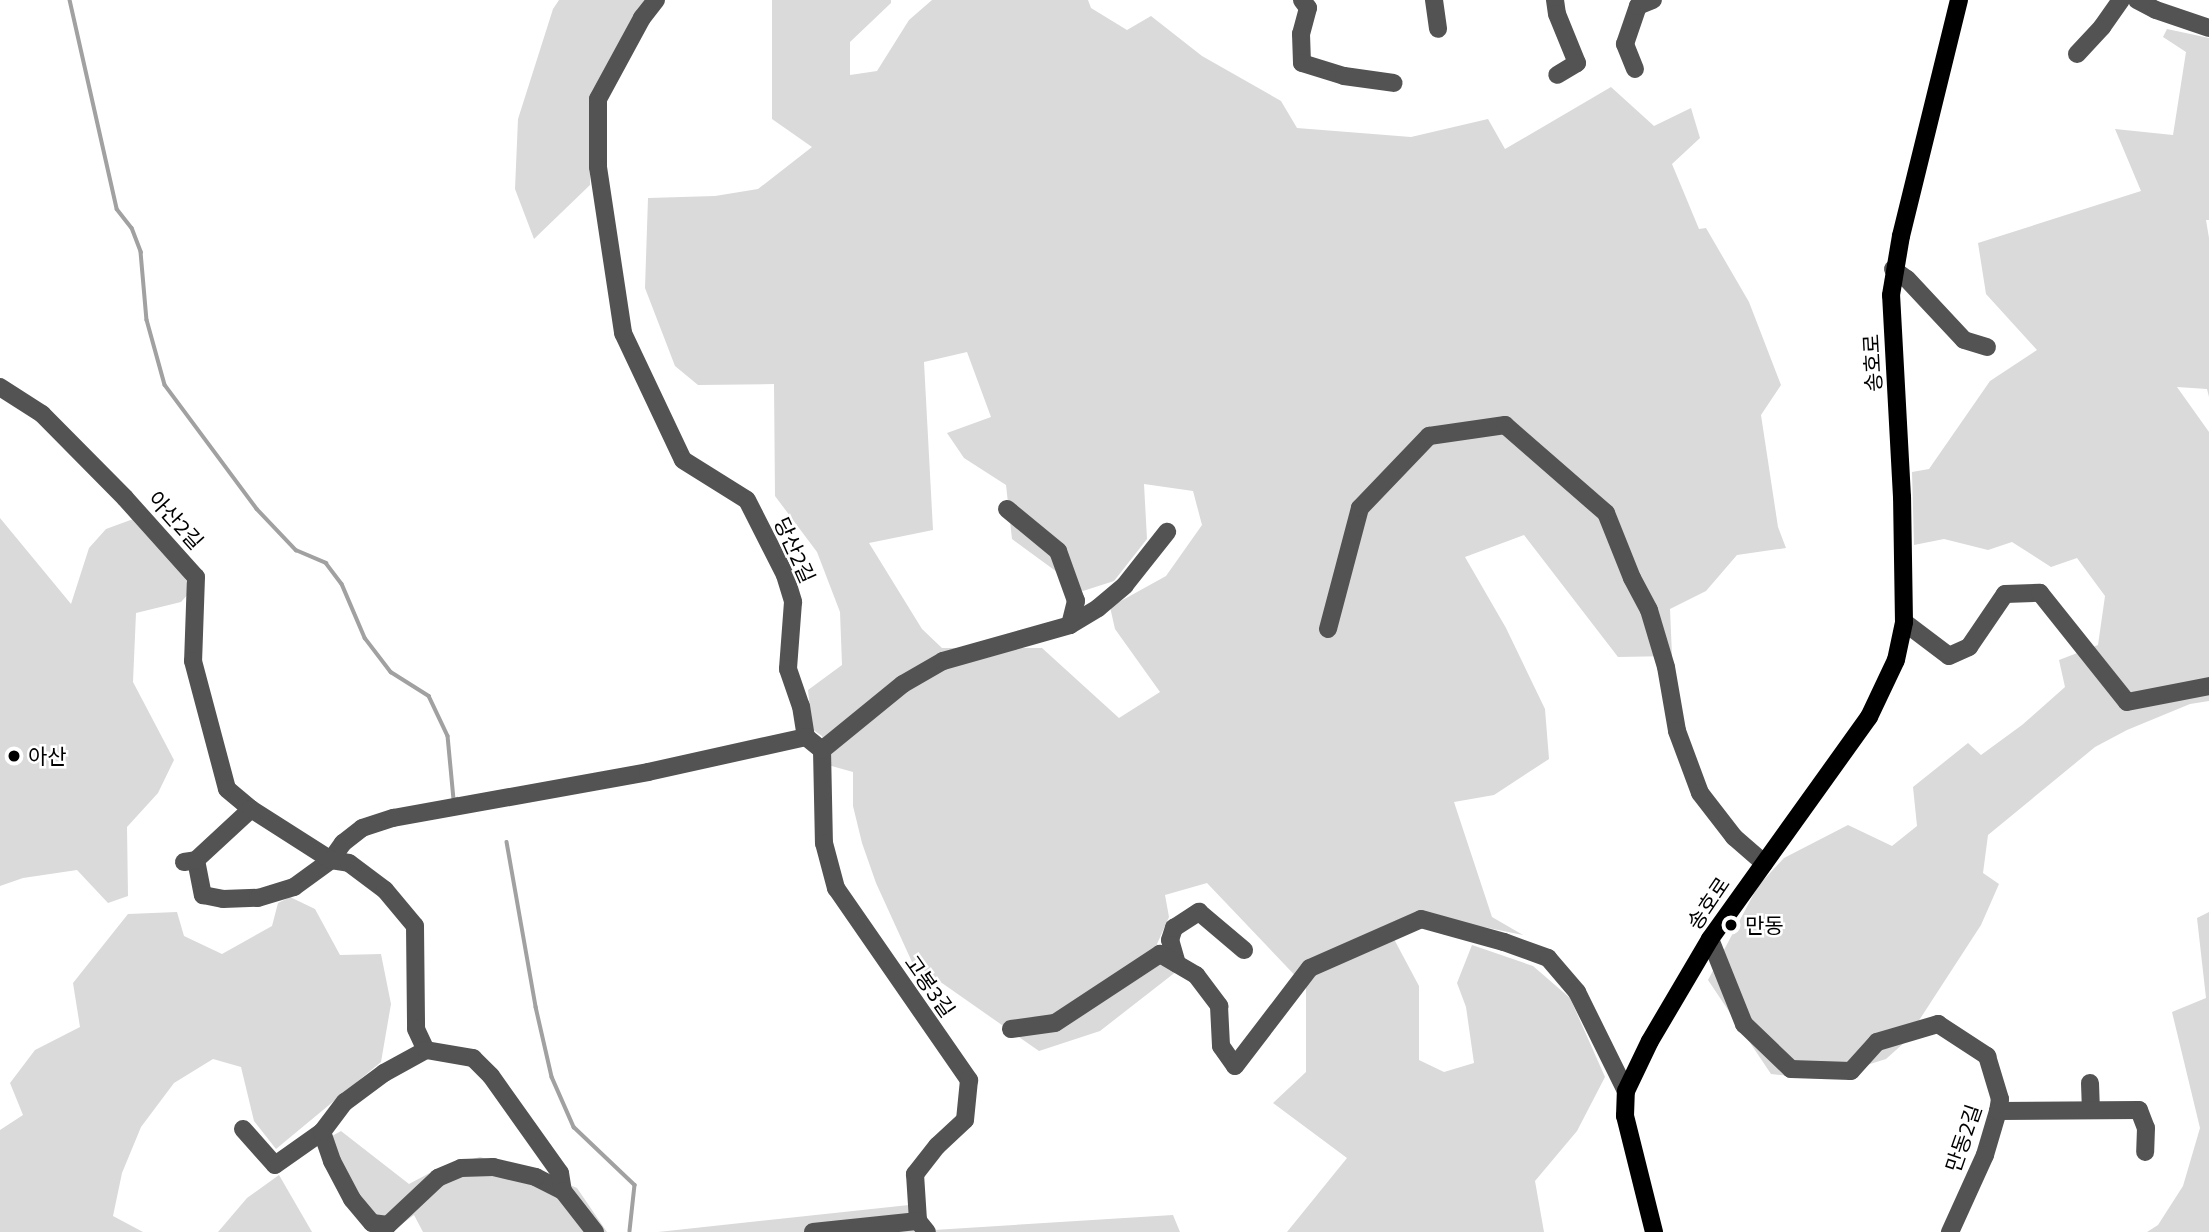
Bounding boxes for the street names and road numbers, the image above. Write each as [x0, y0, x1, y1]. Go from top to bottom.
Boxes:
street label: 송호로 [1858, 333, 1886, 393]
street label: 아산2길 [143, 486, 209, 554]
street label: 당산2길 [769, 513, 821, 587]
street label: 송호로 [1681, 872, 1735, 934]
street label: 고봉3길 [900, 950, 960, 1022]
street label: 만동2길 [1940, 1101, 1986, 1175]

